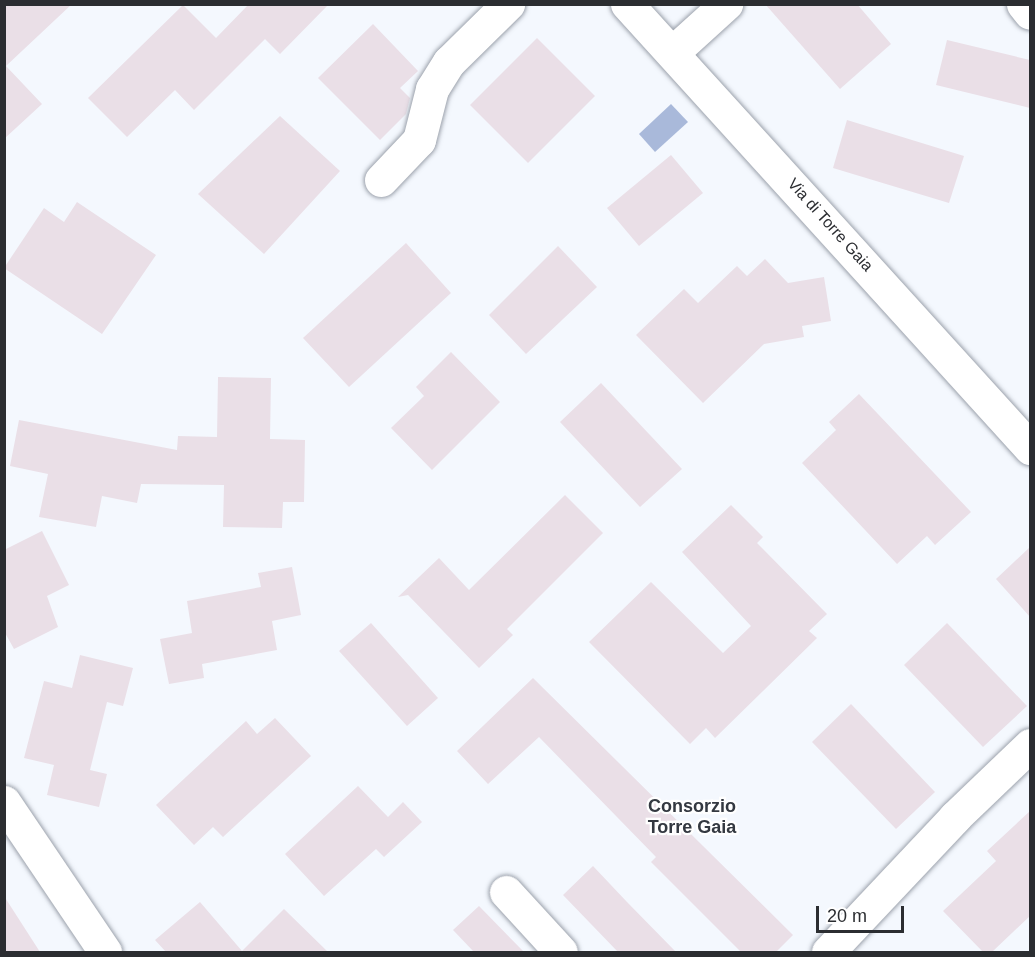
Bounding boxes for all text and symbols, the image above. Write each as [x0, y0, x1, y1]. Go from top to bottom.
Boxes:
street label: Via di Torre Gaia [783, 174, 877, 276]
district label: Consorzio Torre Gaia [648, 796, 736, 838]
scale bar [819, 894, 908, 932]
text: 20 m [827, 906, 867, 926]

